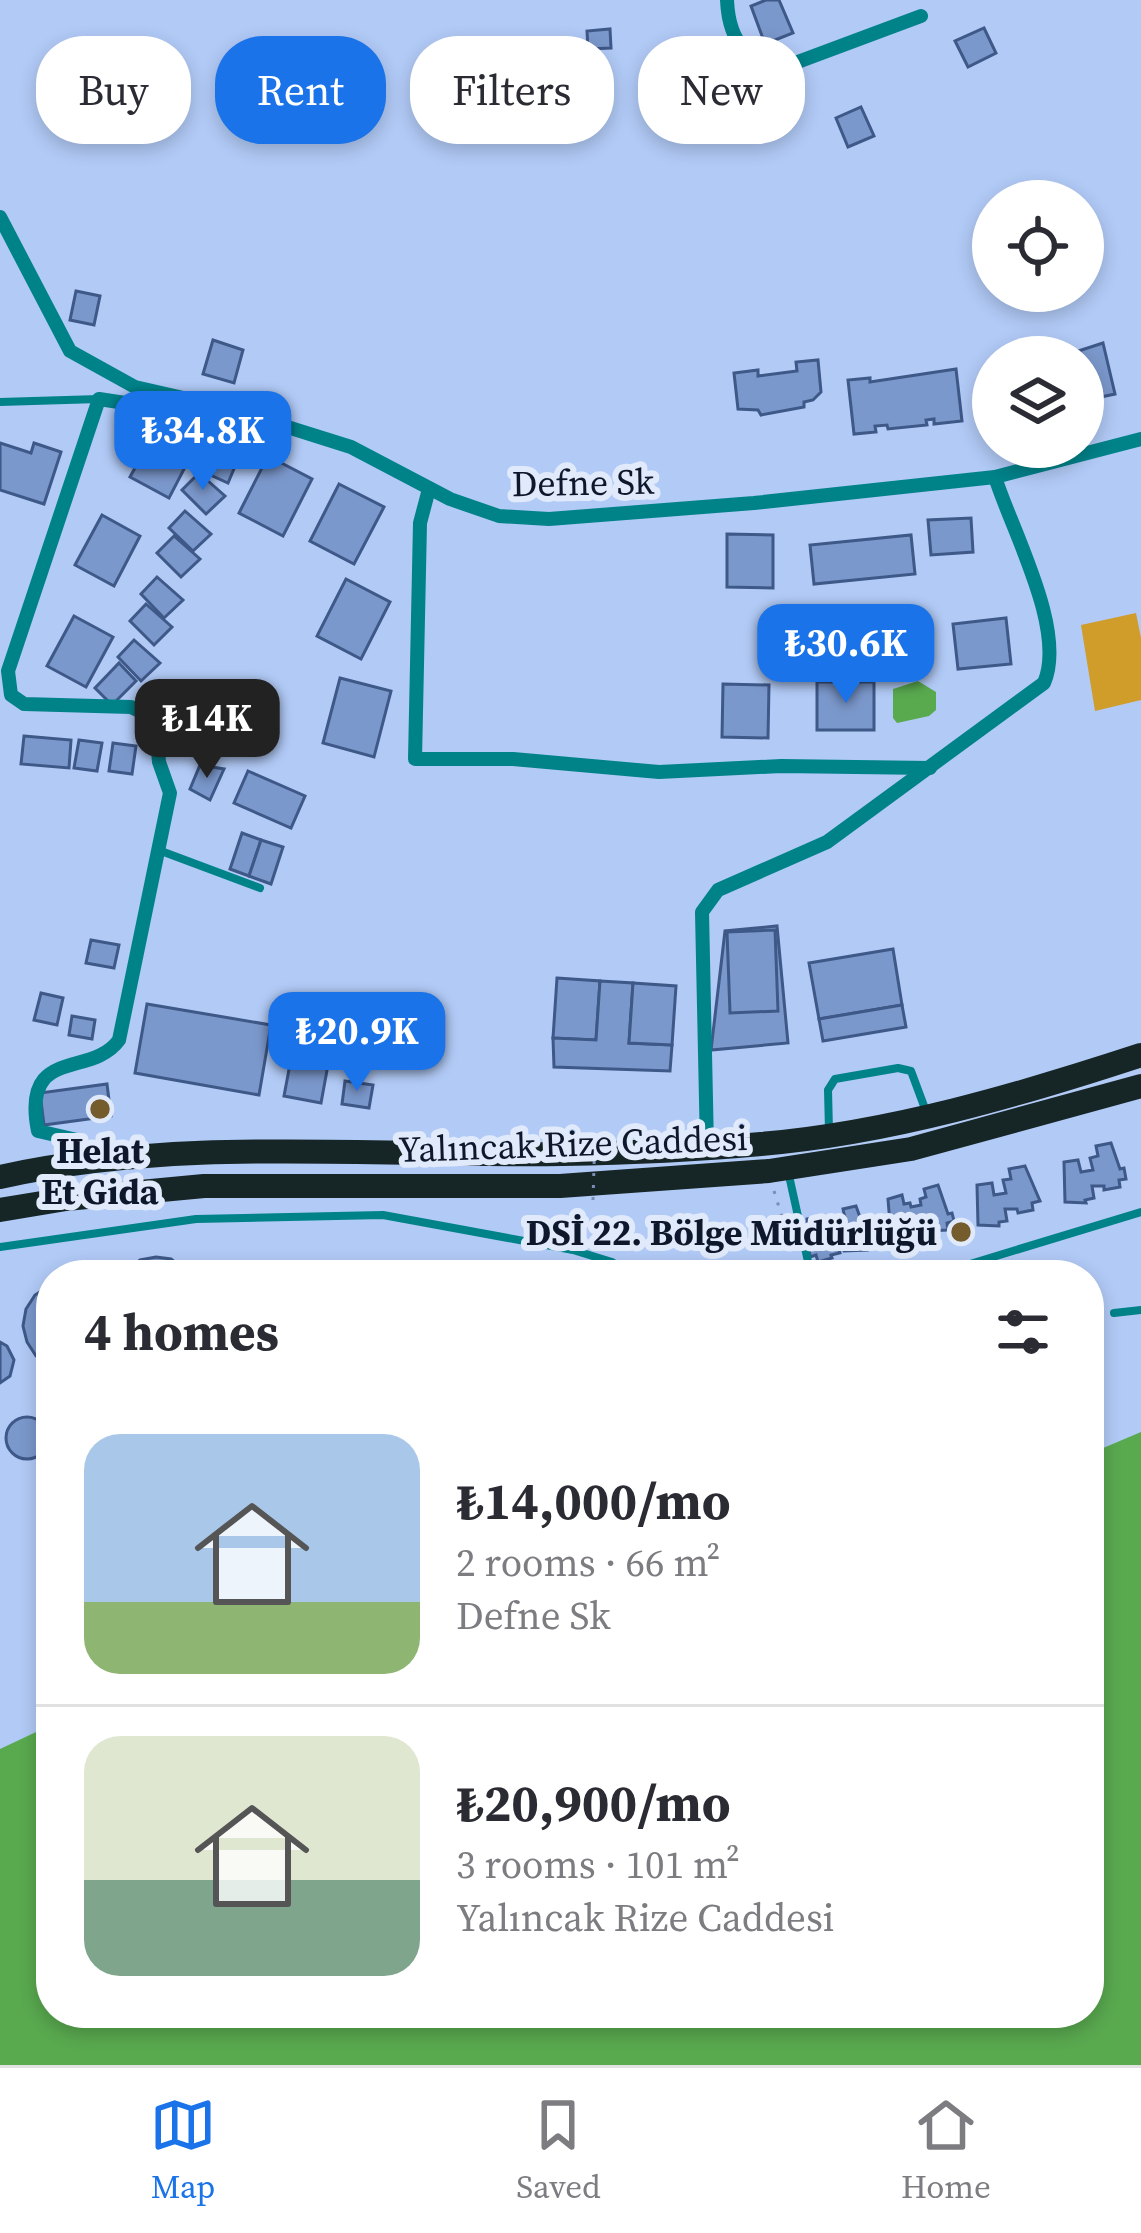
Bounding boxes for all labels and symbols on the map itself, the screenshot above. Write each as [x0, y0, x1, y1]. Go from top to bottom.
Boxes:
pin: ₺34.8K [105, 391, 301, 493]
street label: Defne Sk [511, 457, 655, 508]
pin: ₺30.6K [748, 604, 944, 706]
pin: ₺14K [136, 679, 278, 781]
pin: ₺20.9K [259, 992, 455, 1094]
marker: Helat Et Gida [87, 1096, 113, 1122]
street label: Yalıncak Rize Caddesi [398, 1113, 748, 1174]
place label: Helat Et Gida [41, 1126, 160, 1216]
place label: DSİ 22. Bölge Müdürlüğü [526, 1208, 937, 1257]
marker: DSİ 22. Bölge Müdürlüğü [948, 1219, 974, 1245]

